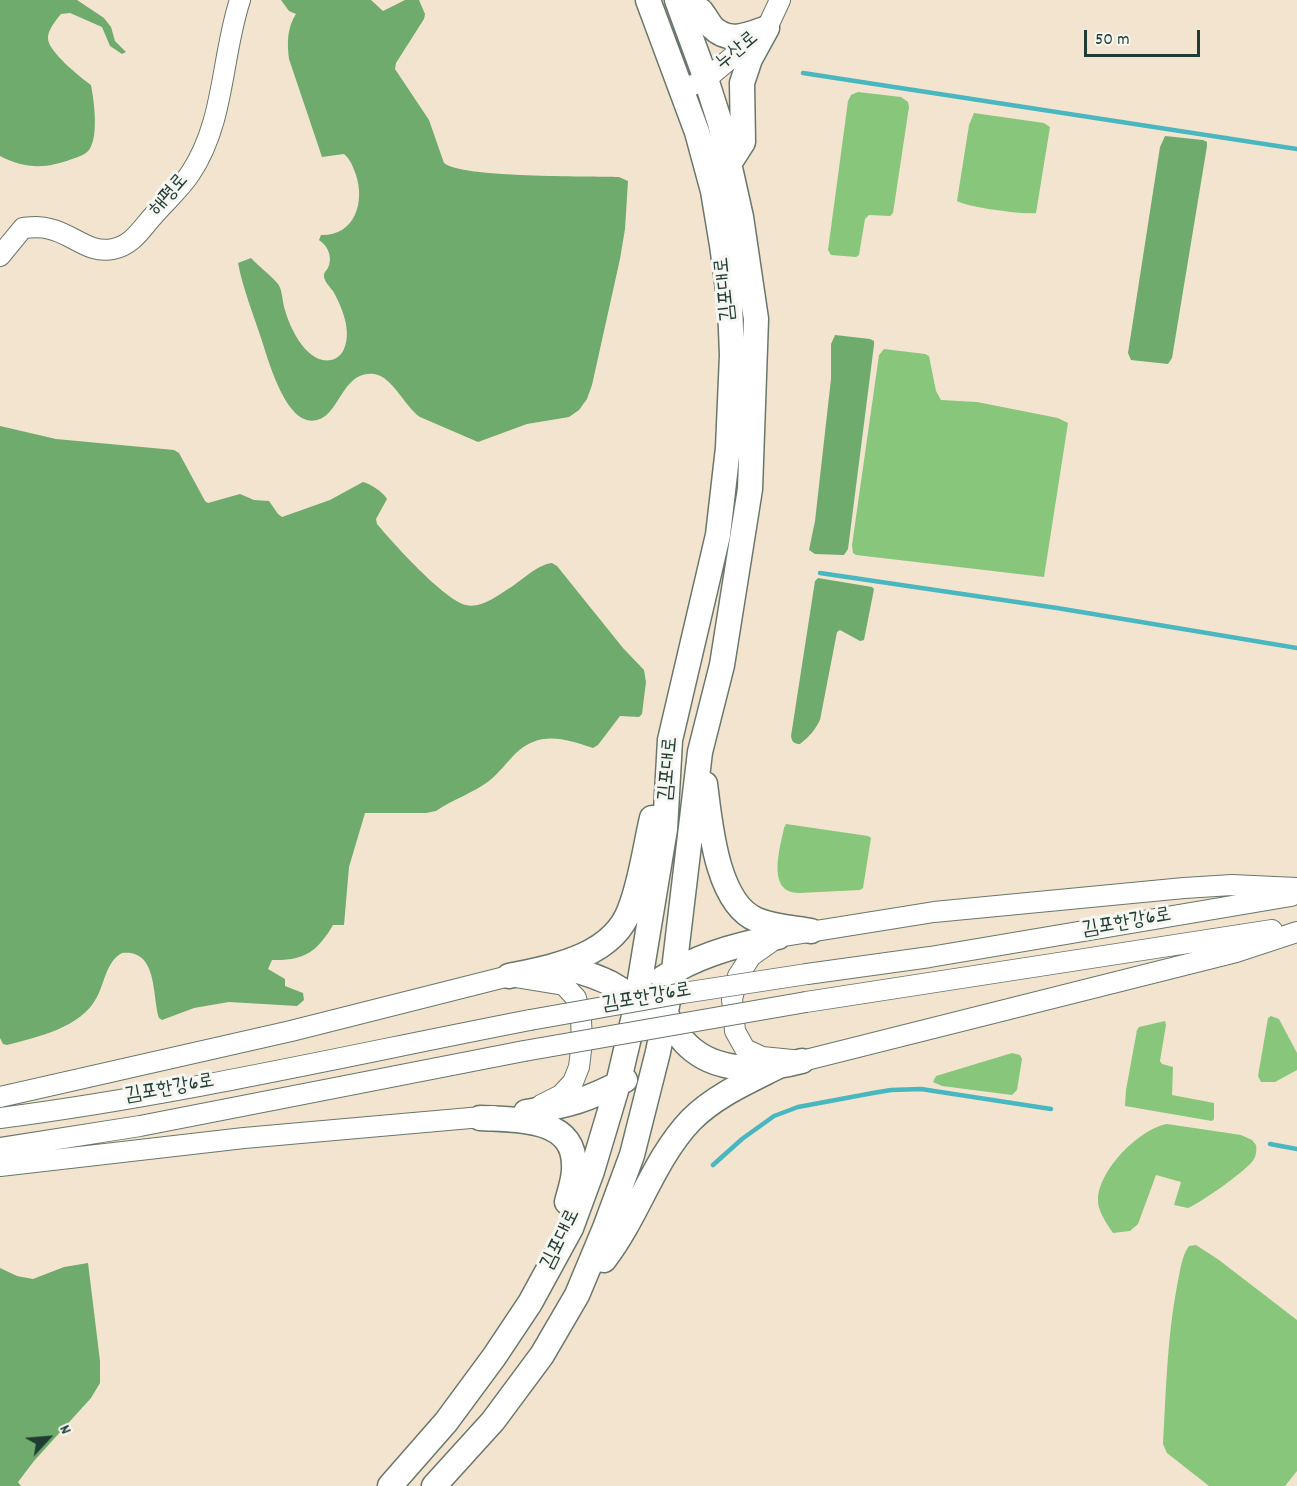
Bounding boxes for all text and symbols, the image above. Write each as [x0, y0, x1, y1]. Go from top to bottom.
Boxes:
scale bar [1087, 18, 1202, 56]
street label: 누산로 [712, 27, 764, 77]
text: 50 m [1095, 28, 1130, 53]
street label: 해평로 [145, 170, 195, 222]
street label: 김포대로 [712, 256, 742, 322]
street label: 김포대로 [655, 736, 685, 802]
street label: 김포한강6로 [1080, 904, 1174, 944]
street label: 김포한강6로 [600, 979, 694, 1019]
street label: 김포한강6로 [123, 1070, 217, 1110]
street label: 김포대로 [537, 1206, 587, 1274]
north arrow [18, 1408, 78, 1468]
text: N [53, 1421, 77, 1438]

